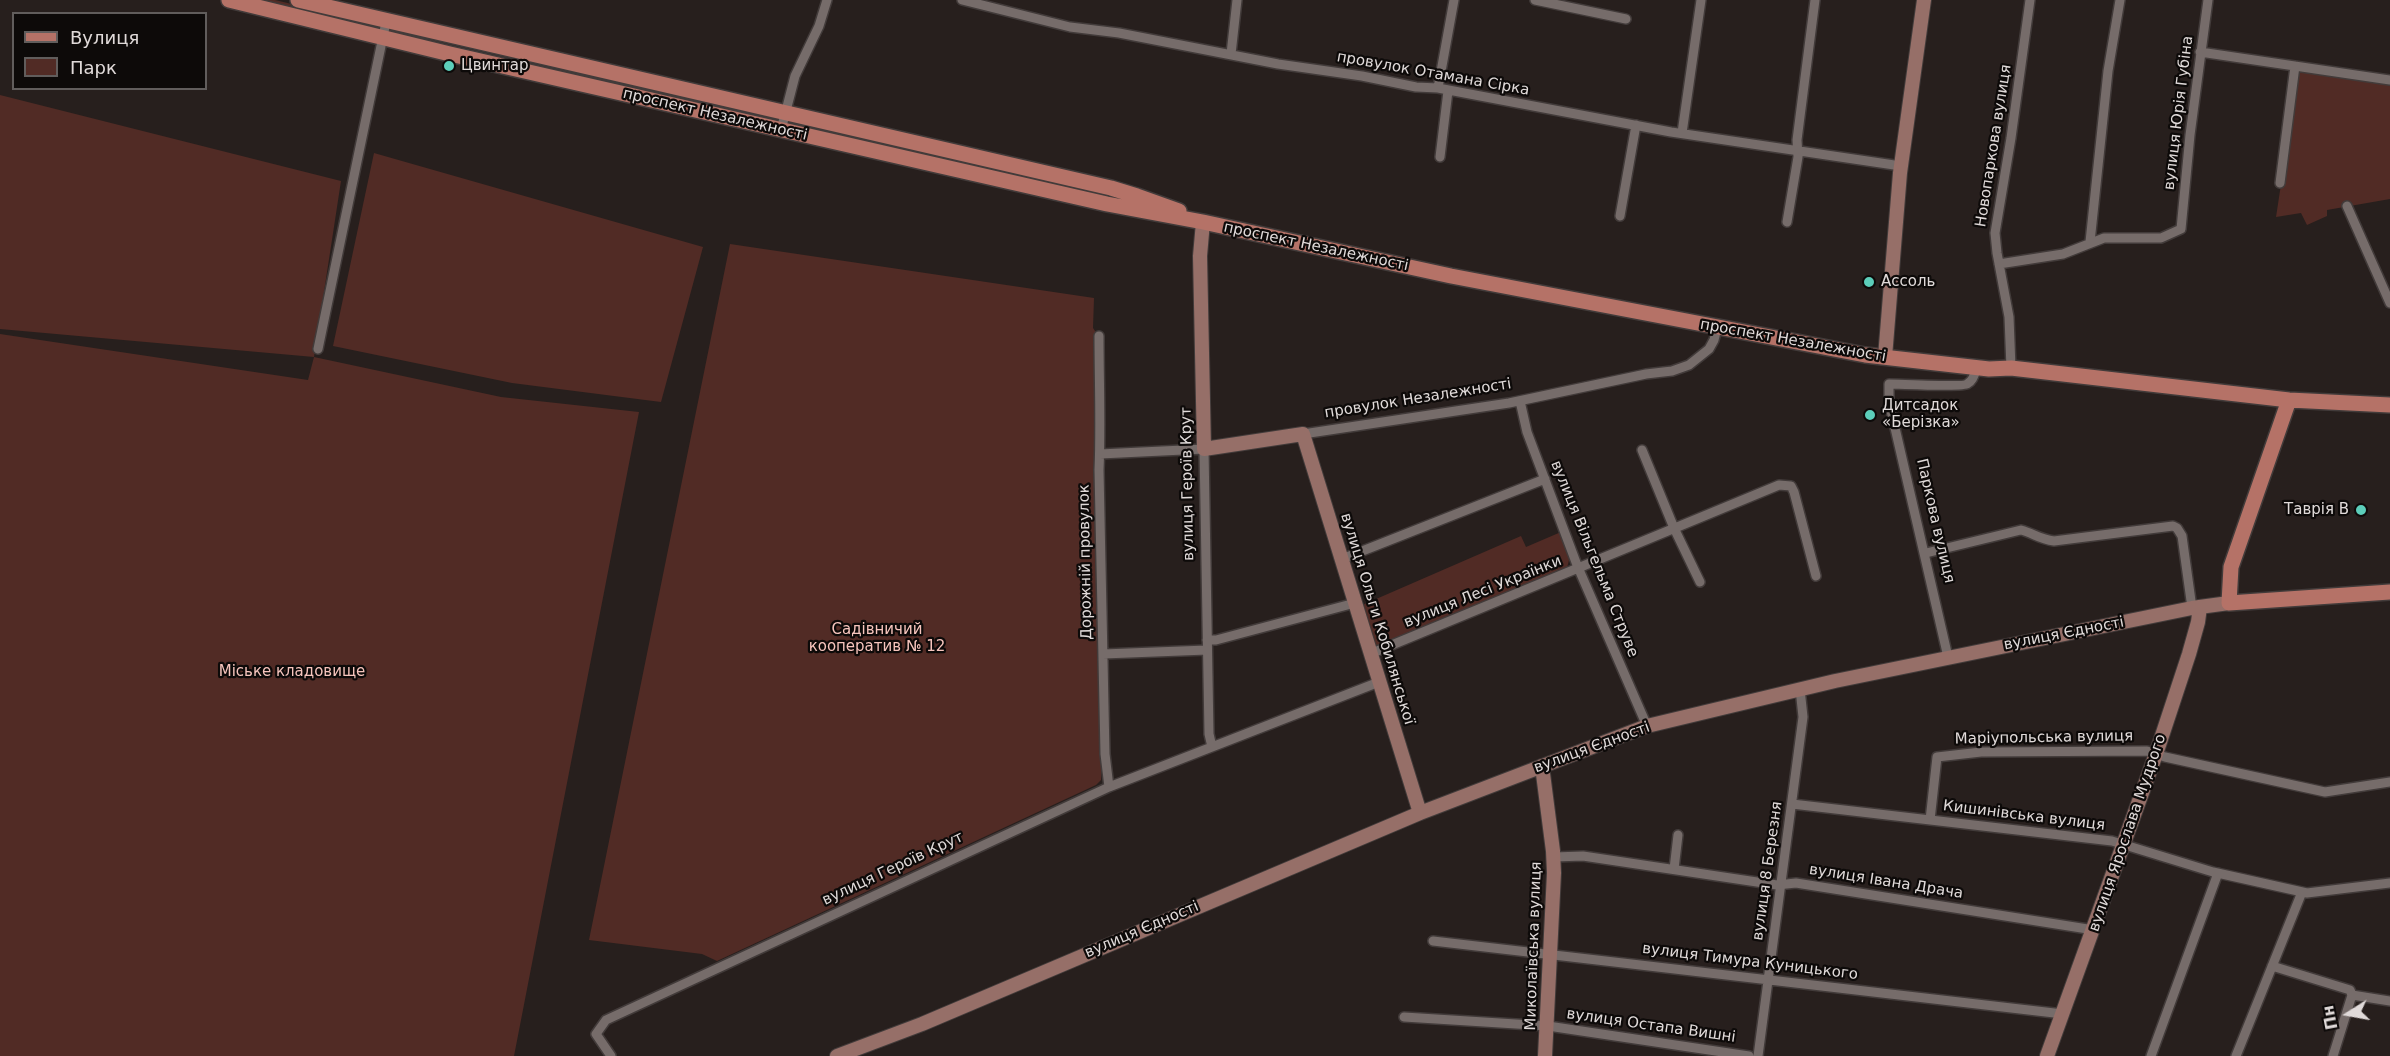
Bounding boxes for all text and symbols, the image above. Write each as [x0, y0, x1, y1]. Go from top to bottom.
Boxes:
legend [12, 12, 207, 90]
text: Вулиця [70, 27, 139, 48]
street label: вулиця Юрія Губіна [2161, 35, 2197, 191]
street label: провулок Отамана Сірка [1335, 48, 1531, 100]
text: Парк [70, 57, 117, 78]
place label: Цвинтар [461, 57, 528, 75]
marker: Цвинтар [442, 59, 456, 73]
street label: Новопаркова вулиця [1972, 63, 2016, 229]
street label: проспект Незалежності [621, 85, 809, 145]
street label: проспект Незалежності [1222, 219, 1410, 275]
place label: Ассоль [1881, 273, 1935, 291]
marker: Ассоль [1862, 275, 1876, 289]
street label: проспект Незалежності [1699, 316, 1887, 366]
street label: провулок Незалежності [1323, 375, 1513, 423]
place label: Дитсадок «Берізка» [1882, 397, 1960, 432]
street label: вулиця Героїв Крут [1178, 407, 1198, 561]
marker: Дитсадок «Берізка» [1863, 408, 1877, 422]
street label: Паркова вулиця [1912, 457, 1958, 585]
street label: вулиця Вільгельма Струве [1546, 458, 1642, 660]
street label: Дорожній провулок [1076, 484, 1096, 640]
place label: Таврія В [2284, 501, 2349, 519]
marker: Таврія В [2354, 503, 2368, 517]
street label: вулиця Ольги Кобилянської [1336, 511, 1418, 727]
street label: вулиця Лесі Українки [1402, 552, 1564, 632]
street label: вулиця Єдності [2002, 614, 2126, 654]
park label: Садівничий кооператив № 12 [809, 621, 945, 656]
park label: Міське кладовище [219, 663, 365, 681]
street label: вулиця Єдності [1532, 719, 1652, 777]
street label: Маріупольська вулиця [1955, 727, 2133, 749]
street label: вулиця Ярослава Мудрого [2086, 732, 2170, 934]
street label: Кишинівська вулиця [1942, 797, 2106, 835]
street label: вулиця 8 Березня [1749, 800, 1787, 942]
street label: вулиця Героїв Крут [820, 828, 966, 910]
street label: Миколаївська вулиця [1522, 861, 1546, 1031]
street label: вулиця Івана Драча [1808, 861, 1964, 903]
street label: вулиця Єдності [1082, 898, 1202, 962]
street label: вулиця Тимура Куницького [1641, 940, 1859, 984]
north arrow [2318, 984, 2378, 1044]
text: Пн [2318, 1004, 2341, 1031]
street label: вулиця Остапа Вишні [1565, 1005, 1737, 1047]

